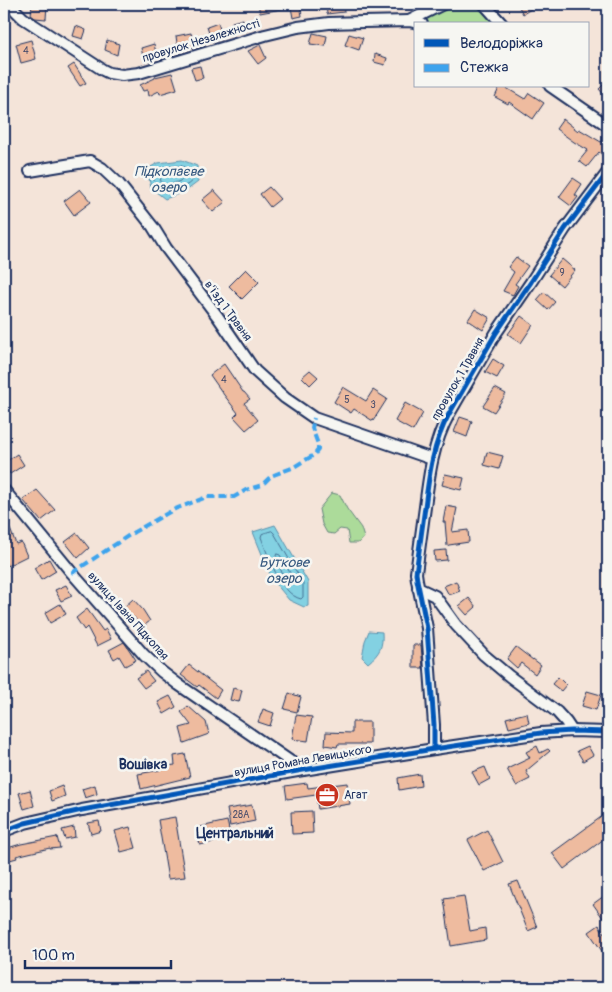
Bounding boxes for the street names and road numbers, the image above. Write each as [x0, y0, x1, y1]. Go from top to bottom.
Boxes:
street label: провулок Незалежності [140, 16, 262, 66]
street label: в’їзд 1 Травня [201, 278, 255, 344]
street label: провулок 1 Травня [428, 334, 488, 423]
street label: вулиця Івана Підкопая [84, 569, 172, 664]
street label: вулиця Романа Левицького [233, 741, 373, 780]

